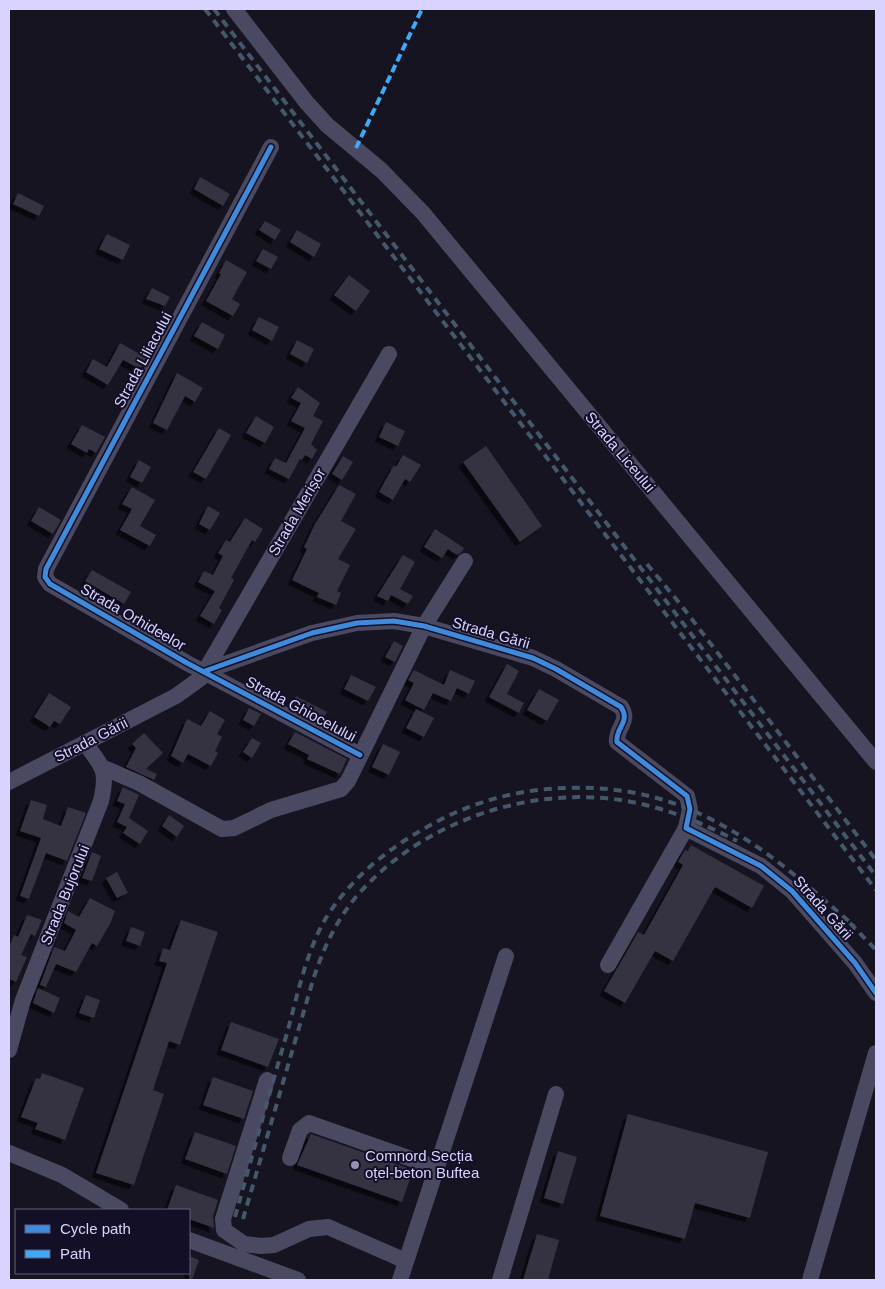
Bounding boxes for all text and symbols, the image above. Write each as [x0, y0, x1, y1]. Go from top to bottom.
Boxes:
street label: Strada Liliacului [110, 309, 175, 411]
street label: Strada Liceului [582, 408, 659, 495]
street label: Strada Merișor [265, 465, 329, 559]
street label: Strada Orhideelor [78, 580, 189, 654]
street label: Strada Gării [450, 613, 532, 652]
street label: Strada Ghiocelului [243, 672, 359, 745]
street label: Strada Gării [51, 714, 130, 765]
street label: Strada Bujorului [37, 842, 92, 947]
street label: Strada Gării [790, 872, 856, 943]
place label: Comnord Secția oțel-beton Buftea [365, 1147, 480, 1181]
marker: Comnord Secția oțel-beton Buftea [349, 1159, 361, 1171]
legend [15, 1209, 190, 1274]
text: Cycle path [60, 1220, 131, 1237]
text: Path [60, 1245, 91, 1262]

